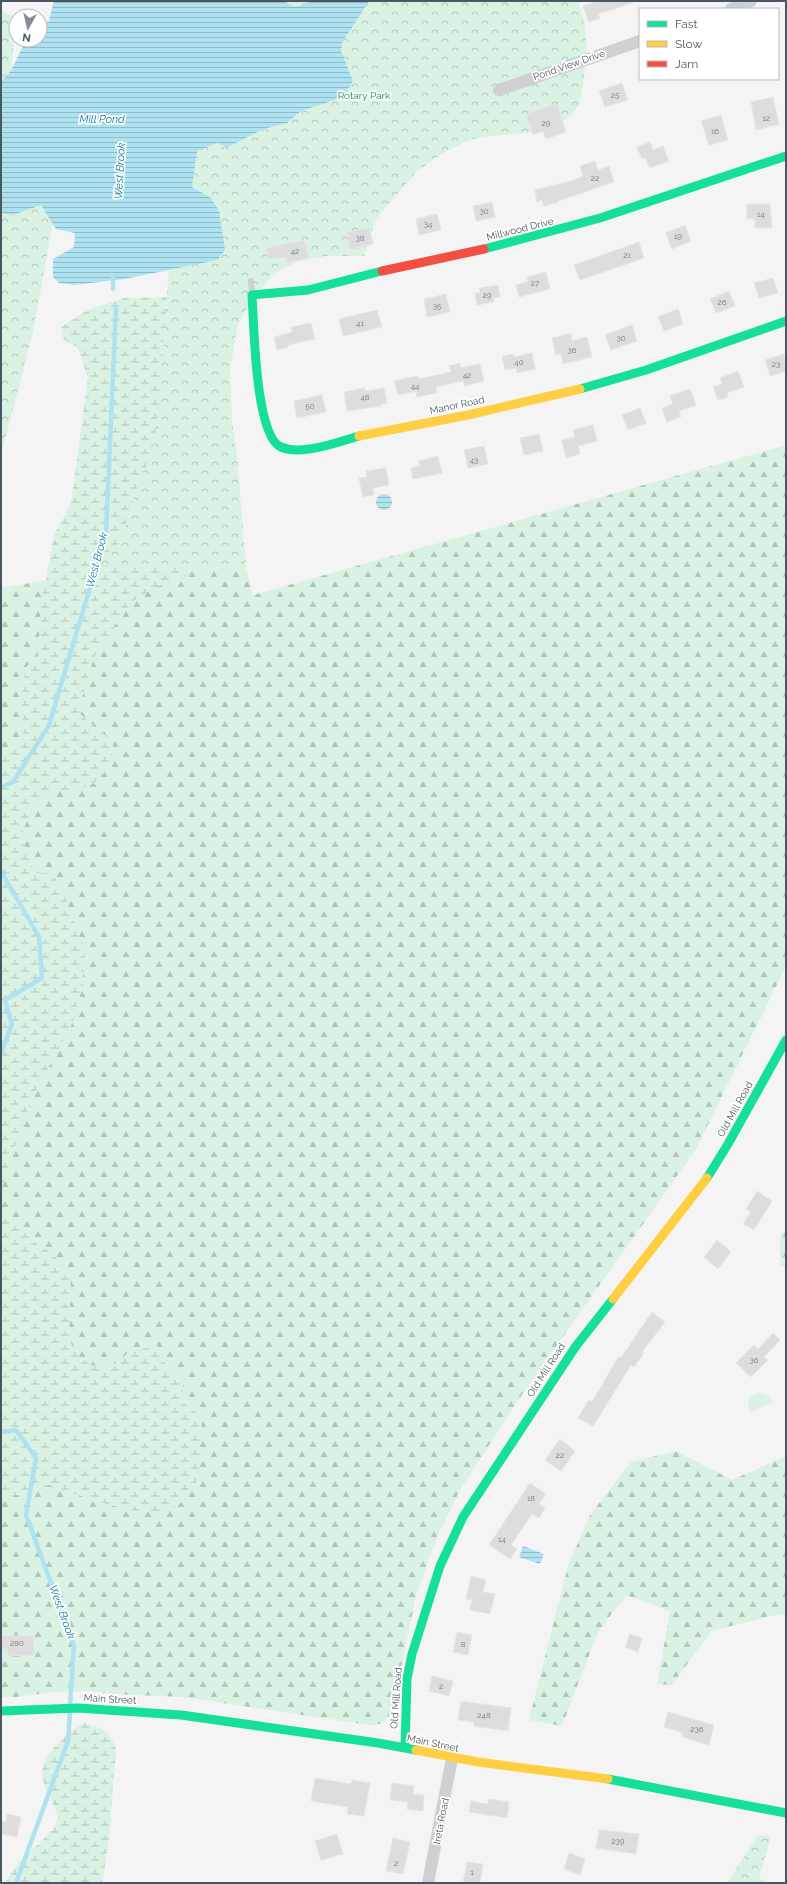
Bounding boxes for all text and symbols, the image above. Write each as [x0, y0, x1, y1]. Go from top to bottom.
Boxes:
north arrow [8, 8, 48, 48]
legend [639, 8, 779, 80]
text: Fast [675, 17, 698, 31]
text: N [22, 30, 32, 44]
text: Slow [675, 37, 702, 51]
street label: Pond View Drive [532, 48, 607, 82]
text: Jam [675, 57, 698, 71]
park label: Rotary Park [338, 90, 391, 101]
house number: 25 [611, 90, 620, 100]
water label: Mill Pond [79, 113, 125, 126]
house number: 12 [762, 113, 770, 123]
house number: 29 [542, 118, 551, 128]
house number: 16 [711, 126, 719, 136]
water label: West Brook [112, 142, 128, 200]
house number: 22 [591, 173, 599, 183]
house number: 30 [479, 206, 489, 216]
house number: 14 [757, 209, 766, 219]
street label: Millwood Drive [485, 215, 555, 243]
house number: 34 [424, 219, 433, 229]
house number: 19 [674, 231, 682, 241]
house number: 38 [355, 233, 365, 243]
house number: 42 [291, 246, 299, 256]
house number: 21 [623, 250, 631, 260]
house number: 27 [531, 278, 540, 288]
house number: 29 [483, 290, 492, 300]
house number: 26 [718, 297, 727, 307]
house number: 35 [433, 301, 442, 311]
house number: 41 [356, 318, 364, 328]
house number: 30 [616, 333, 626, 343]
house number: 36 [567, 345, 577, 355]
house number: 40 [514, 357, 524, 367]
house number: 23 [772, 359, 780, 369]
house number: 42 [463, 370, 471, 380]
house number: 44 [411, 381, 420, 391]
house number: 48 [360, 392, 370, 402]
street label: Manor Road [429, 394, 485, 416]
house number: 50 [305, 401, 315, 411]
house number: 43 [470, 455, 478, 465]
water label: West Brook [83, 531, 111, 589]
street label: Old Mill Road [715, 1079, 755, 1139]
street label: Old Mill Road [525, 1341, 567, 1399]
house number: 36 [749, 1355, 759, 1365]
house number: 22 [556, 1450, 564, 1460]
house number: 18 [527, 1493, 535, 1503]
house number: 14 [498, 1534, 507, 1544]
water label: West Brook [46, 1583, 78, 1641]
house number: 280 [10, 1638, 24, 1648]
house number: 8 [461, 1639, 466, 1649]
street label: Old Mill Road [388, 1667, 404, 1729]
house number: 2 [439, 1681, 443, 1691]
street label: Main Street [84, 1692, 137, 1706]
house number: 248 [477, 1710, 491, 1720]
house number: 236 [690, 1724, 704, 1734]
street label: Main Street [406, 1732, 460, 1754]
street label: Ireta Road [431, 1797, 451, 1845]
house number: 239 [611, 1836, 625, 1846]
house number: 2 [394, 1858, 398, 1868]
house number: 1 [470, 1867, 474, 1877]

